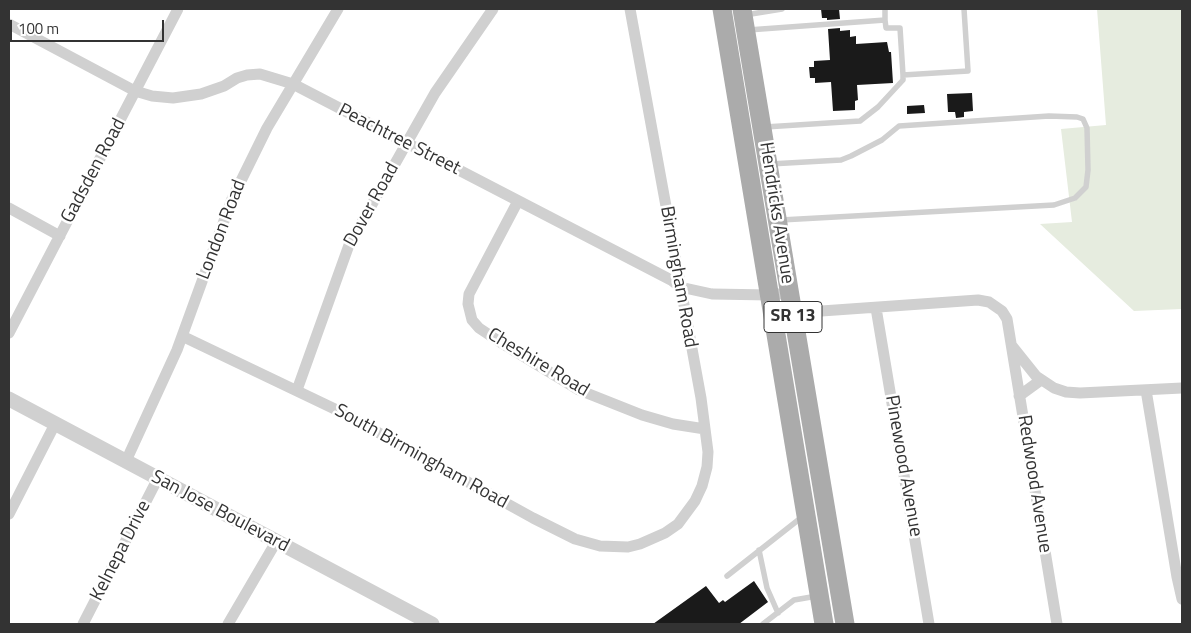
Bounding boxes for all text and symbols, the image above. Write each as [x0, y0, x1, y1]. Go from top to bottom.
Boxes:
scale bar [12, 10, 166, 42]
text: 100 m [18, 17, 59, 40]
street label: Peachtree Street [334, 99, 464, 181]
street label: Gadsden Road [57, 115, 131, 227]
street label: Hendricks Avenue [754, 141, 798, 285]
street label: Dover Road [340, 159, 404, 251]
street label: London Road [193, 177, 251, 283]
street label: Birmingham Road [654, 204, 702, 350]
road number: SR 13 [764, 302, 822, 332]
street label: Cheshire Road [483, 324, 593, 402]
street label: Pinewood Avenue [879, 393, 927, 539]
street label: South Birmingham Road [330, 400, 512, 514]
street label: Redwood Avenue [1012, 413, 1056, 555]
street label: San Jose Boulevard [147, 466, 293, 558]
street label: Kelnepa Drive [86, 497, 156, 605]

